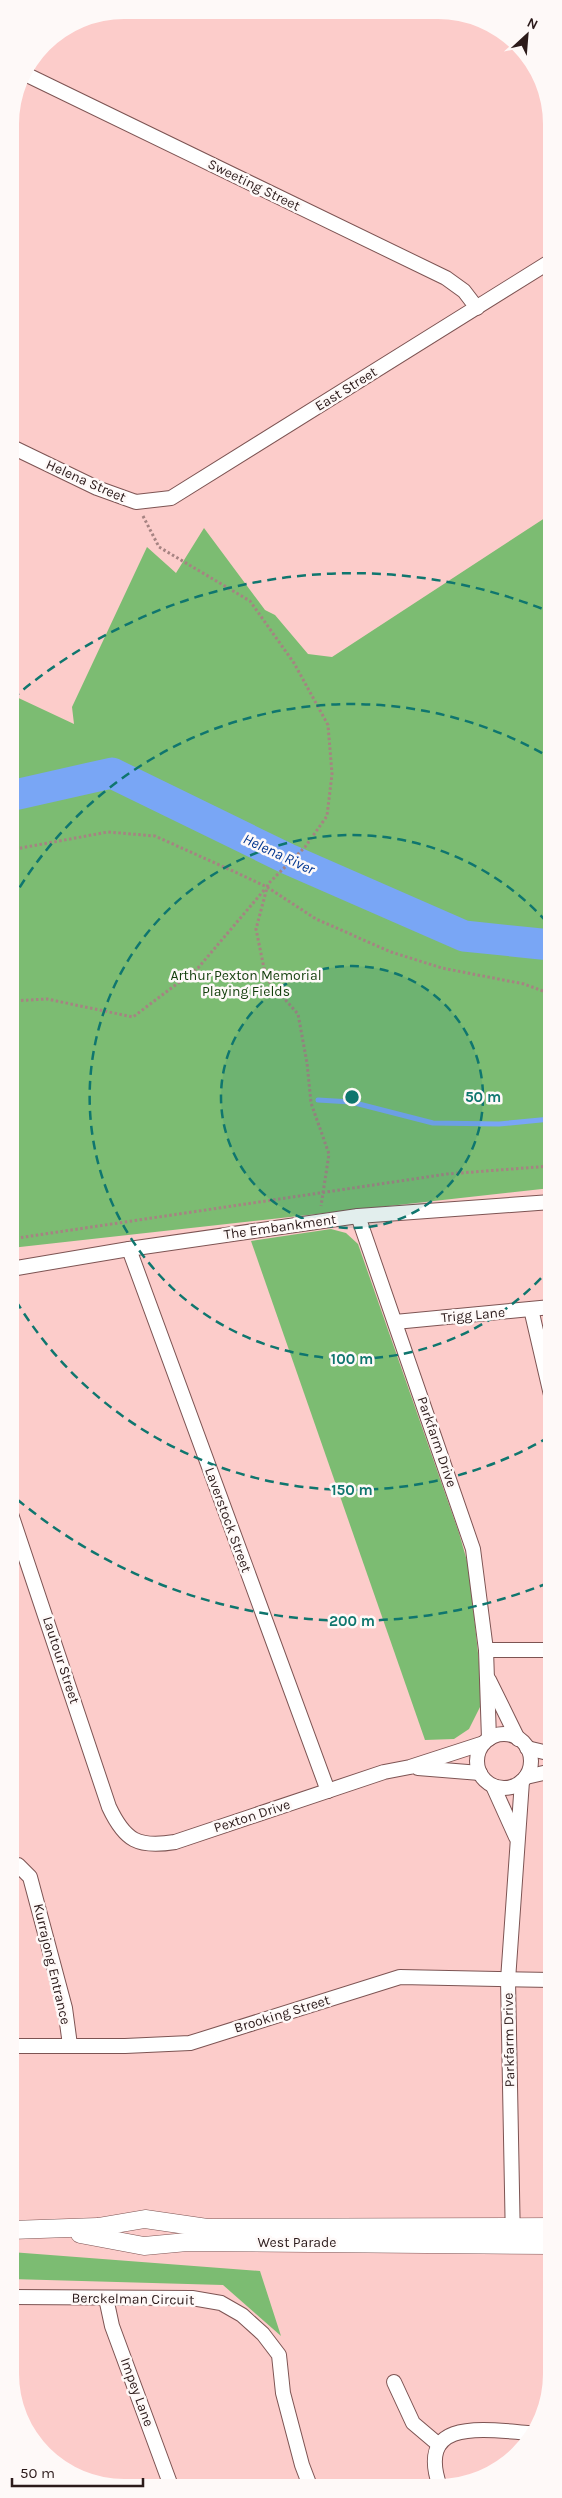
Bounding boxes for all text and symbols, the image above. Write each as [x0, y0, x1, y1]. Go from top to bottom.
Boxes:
north arrow [502, 10, 552, 60]
text: N [524, 14, 541, 34]
street label: Sweeting Street [205, 155, 303, 215]
street label: East Street [312, 363, 380, 415]
street label: Helena Street [43, 456, 129, 506]
water label: Helena River [240, 830, 318, 879]
park label: Arthur Pexton Memorial Playing Fields [170, 967, 322, 1000]
centre of rings [343, 1088, 361, 1106]
text: 50 m [465, 1088, 501, 1106]
street label: The Embankment [223, 1211, 337, 1243]
street label: Trigg Lane [440, 1304, 506, 1326]
text: 100 m [331, 1350, 373, 1368]
street label: Parkfarm Drive [414, 1394, 460, 1490]
street label: Laverstock Street [201, 1465, 255, 1575]
text: 150 m [331, 1481, 373, 1499]
text: 200 m [329, 1612, 375, 1630]
street label: Lautour Street [39, 1614, 83, 1706]
street label: Pexton Drive [212, 1796, 292, 1836]
street label: Kurrajong Entrance [30, 1902, 74, 2026]
street label: Brooking Street [232, 1991, 332, 2037]
street label: Parkfarm Drive [500, 1992, 518, 2088]
street label: West Parade [258, 2234, 336, 2251]
street label: Berckelman Circuit [72, 2289, 194, 2309]
street label: Impey Lane [117, 2355, 157, 2429]
scale bar [12, 2456, 144, 2488]
text: 50 m [20, 2464, 55, 2482]

